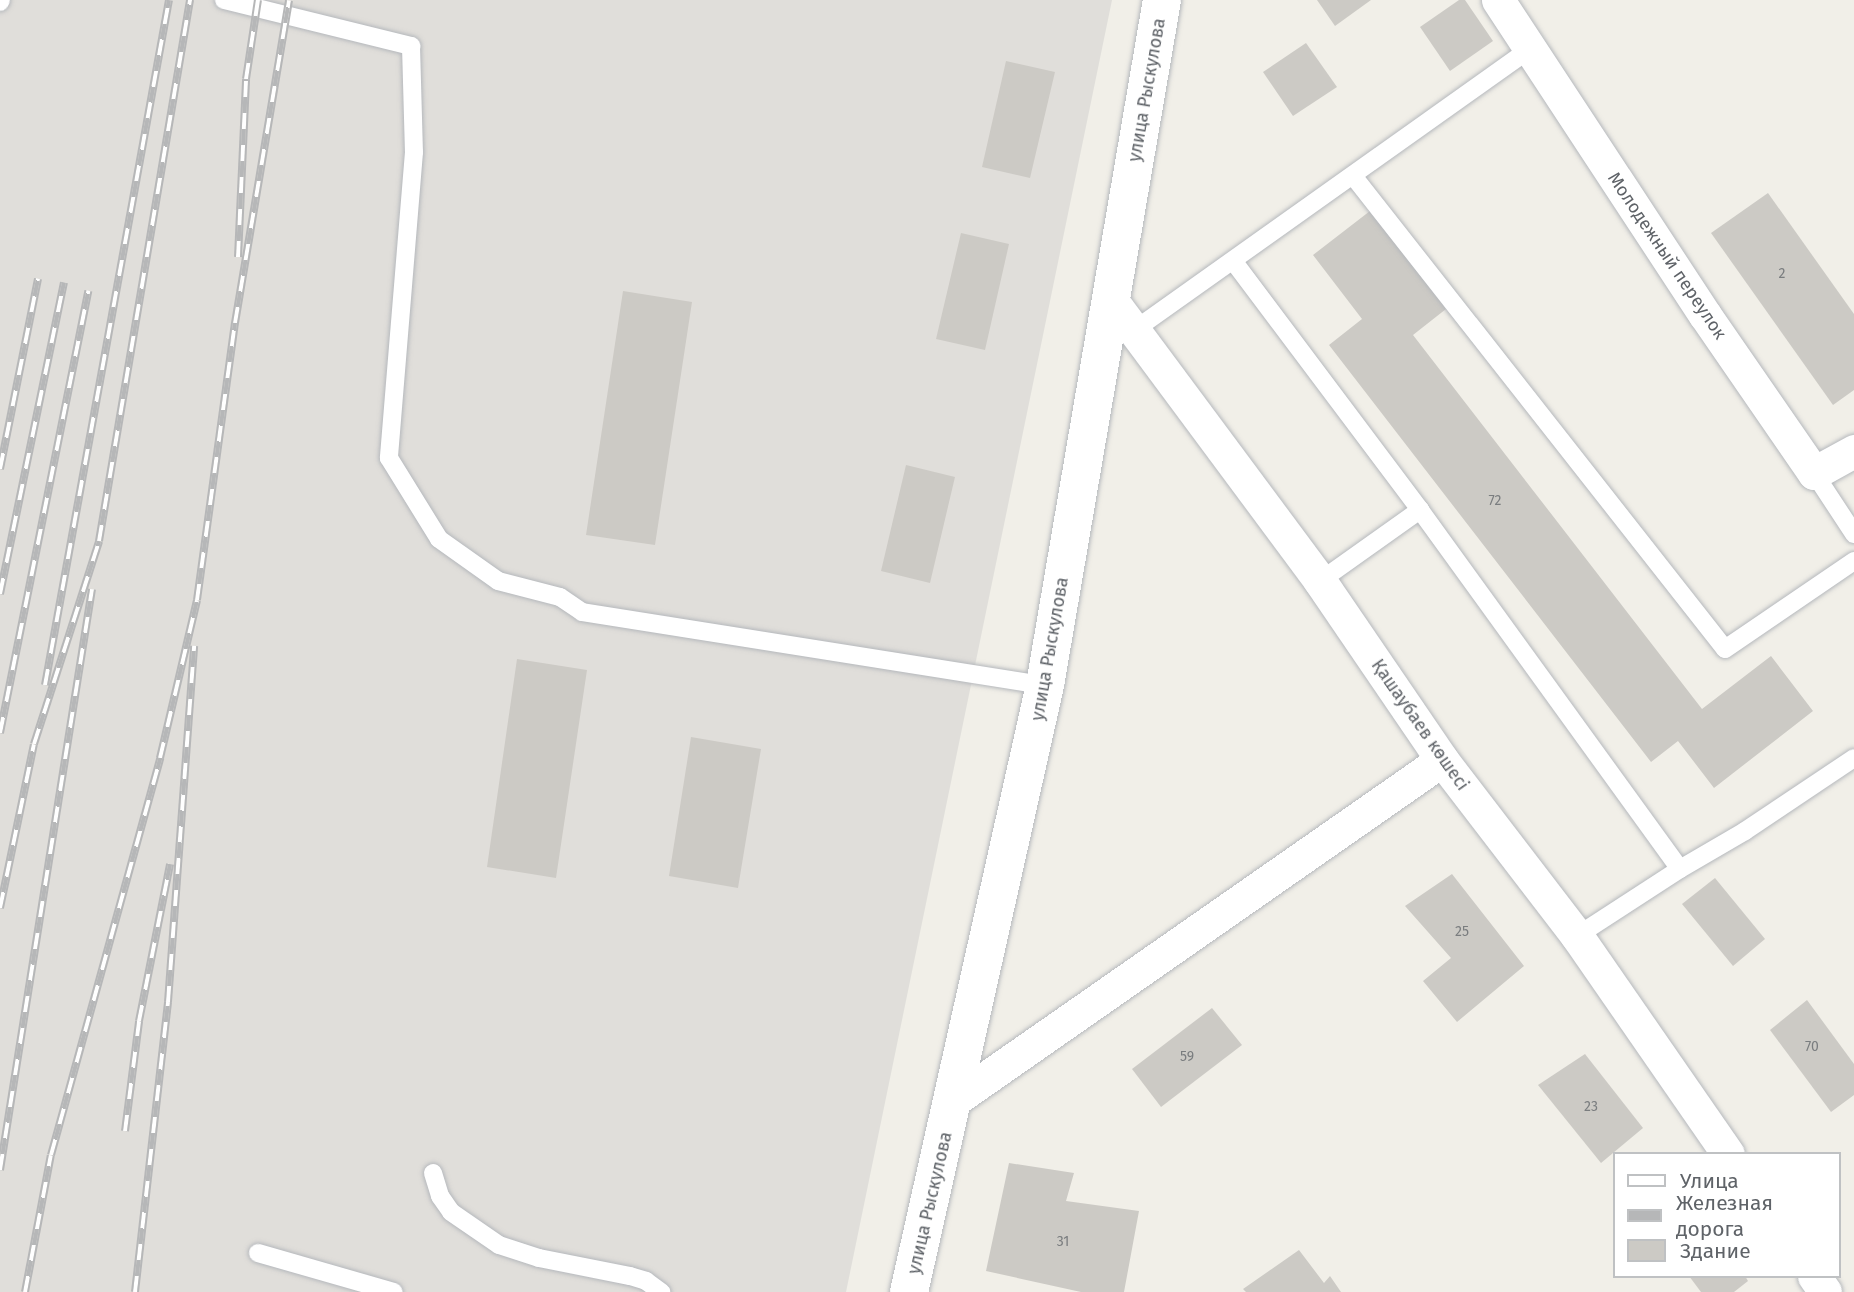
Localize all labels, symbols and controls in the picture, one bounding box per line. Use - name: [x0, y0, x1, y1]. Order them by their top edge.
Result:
- street label: улица Рыскулова: [1124, 16, 1170, 164]
- street label: Молодежный переулок: [1603, 168, 1731, 344]
- house number: 2: [1779, 266, 1785, 282]
- house number: 72: [1489, 493, 1501, 509]
- street label: улица Рыскулова: [1027, 575, 1073, 723]
- street label: Қашаубаев көшесі: [1367, 655, 1473, 795]
- house number: 25: [1455, 924, 1469, 940]
- house number: 70: [1805, 1039, 1819, 1055]
- house number: 59: [1180, 1049, 1194, 1065]
- house number: 23: [1584, 1099, 1598, 1115]
- street label: улица Рыскулова: [903, 1130, 957, 1276]
- legend: [1612, 1152, 1840, 1278]
- text: Улица: [1680, 1168, 1739, 1194]
- text: Железная дорога: [1676, 1190, 1773, 1242]
- house number: 31: [1057, 1234, 1069, 1250]
- text: Здание: [1680, 1238, 1751, 1264]

